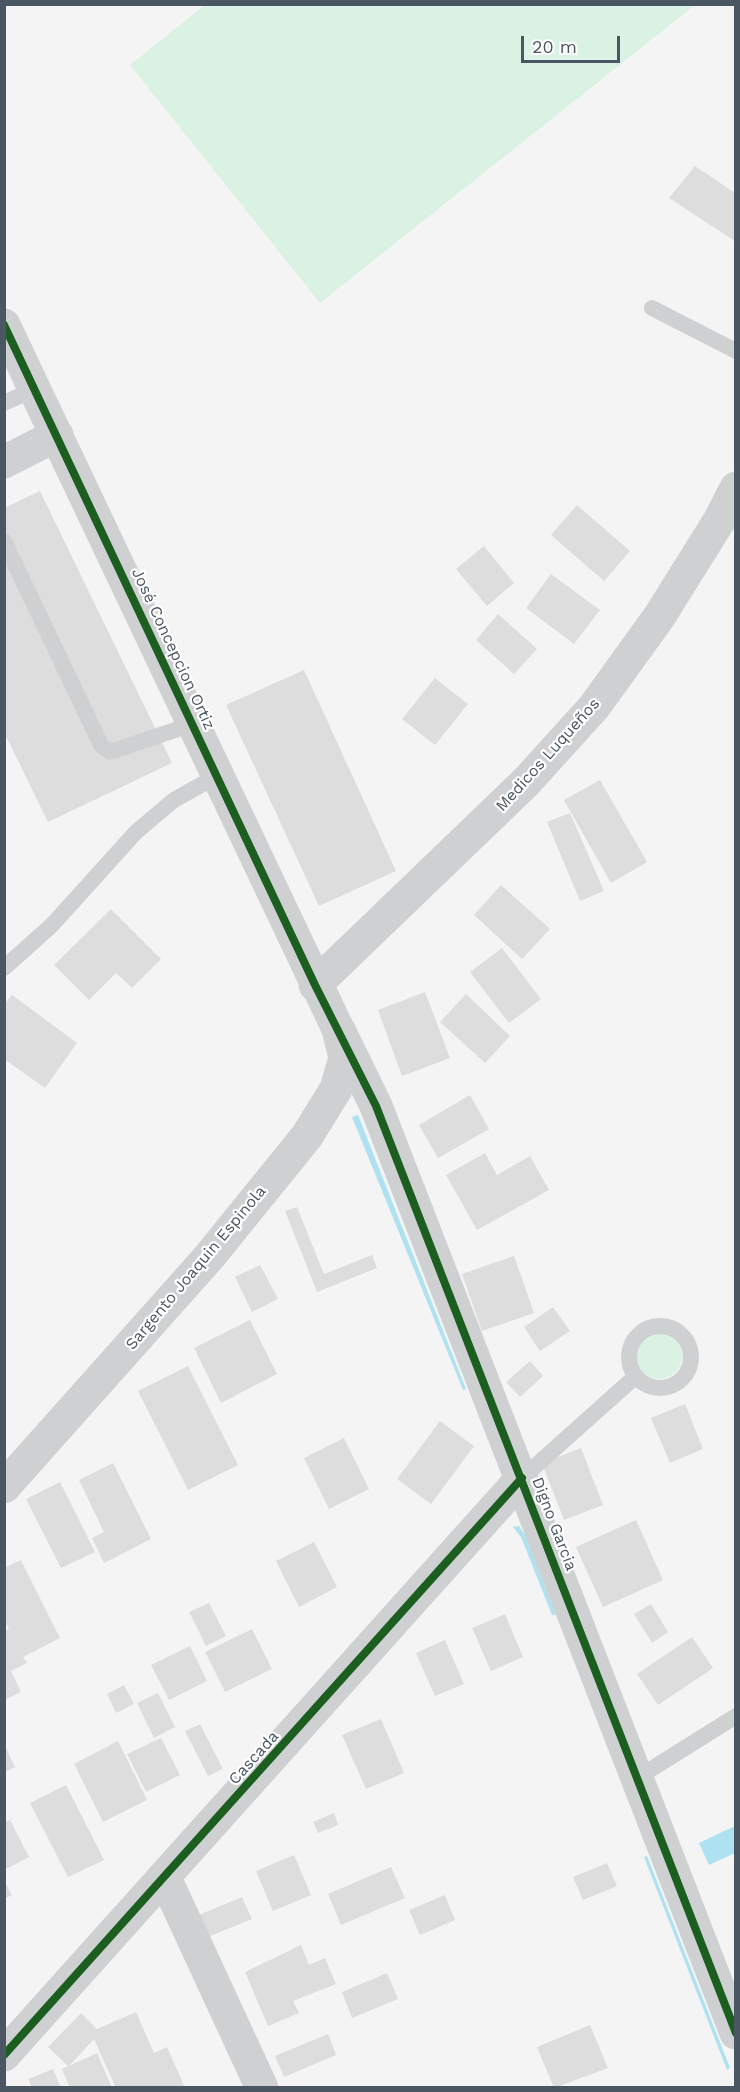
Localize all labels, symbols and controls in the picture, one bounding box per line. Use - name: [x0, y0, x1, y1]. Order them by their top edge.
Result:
- scale bar: [524, 24, 623, 62]
- text: 20 m: [532, 36, 577, 57]
- street label: José Concepcion Ortiz: [127, 565, 219, 733]
- street label: Medicos Luqueños: [492, 694, 604, 816]
- street label: Sargento Joaquin Espinola: [122, 1182, 270, 1354]
- street label: Digno Garcia: [527, 1475, 581, 1573]
- street label: Cascada: [225, 1727, 283, 1789]

